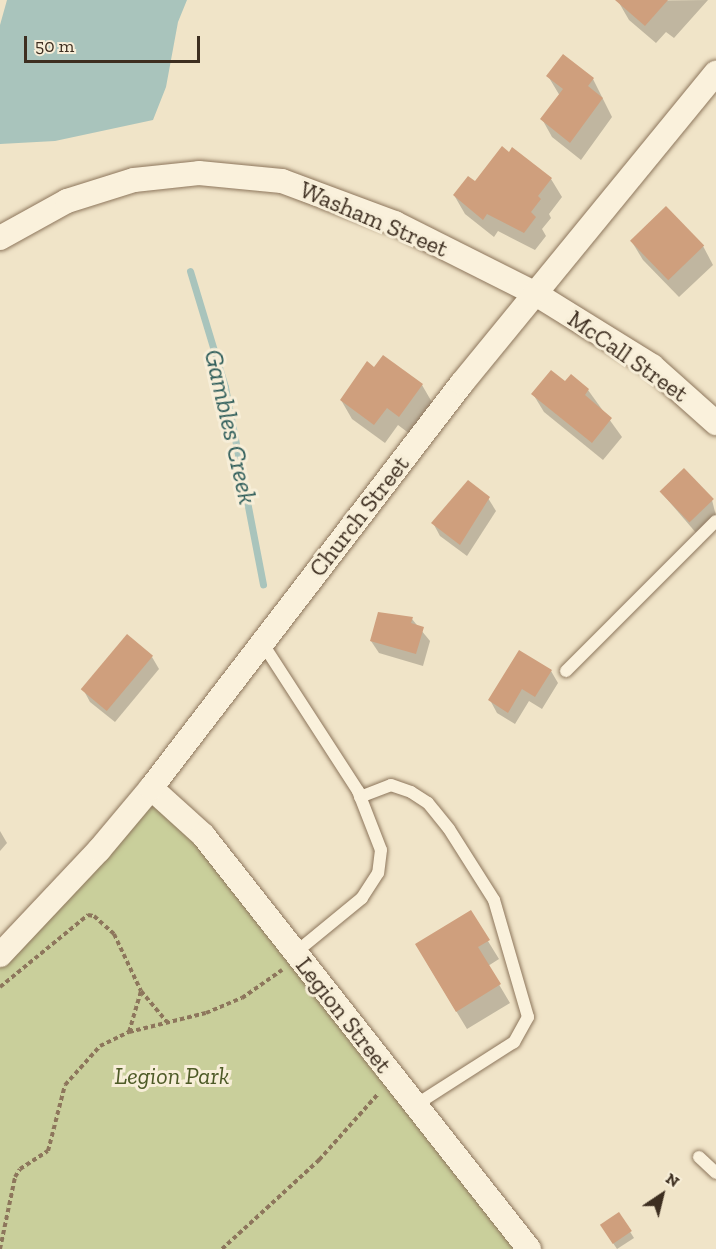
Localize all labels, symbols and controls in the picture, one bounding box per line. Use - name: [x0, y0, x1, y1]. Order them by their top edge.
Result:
- scale bar: [27, 24, 202, 62]
- text: 50 m: [35, 35, 74, 57]
- street label: Washam Street: [296, 175, 452, 263]
- street label: McCall Street: [562, 304, 694, 408]
- water label: Gambles Creek: [197, 347, 263, 507]
- street label: Church Street: [303, 450, 415, 582]
- street label: Legion Street: [290, 951, 398, 1079]
- park label: Legion Park: [114, 1062, 230, 1090]
- north arrow: [632, 1165, 692, 1225]
- text: N: [662, 1169, 683, 1191]

